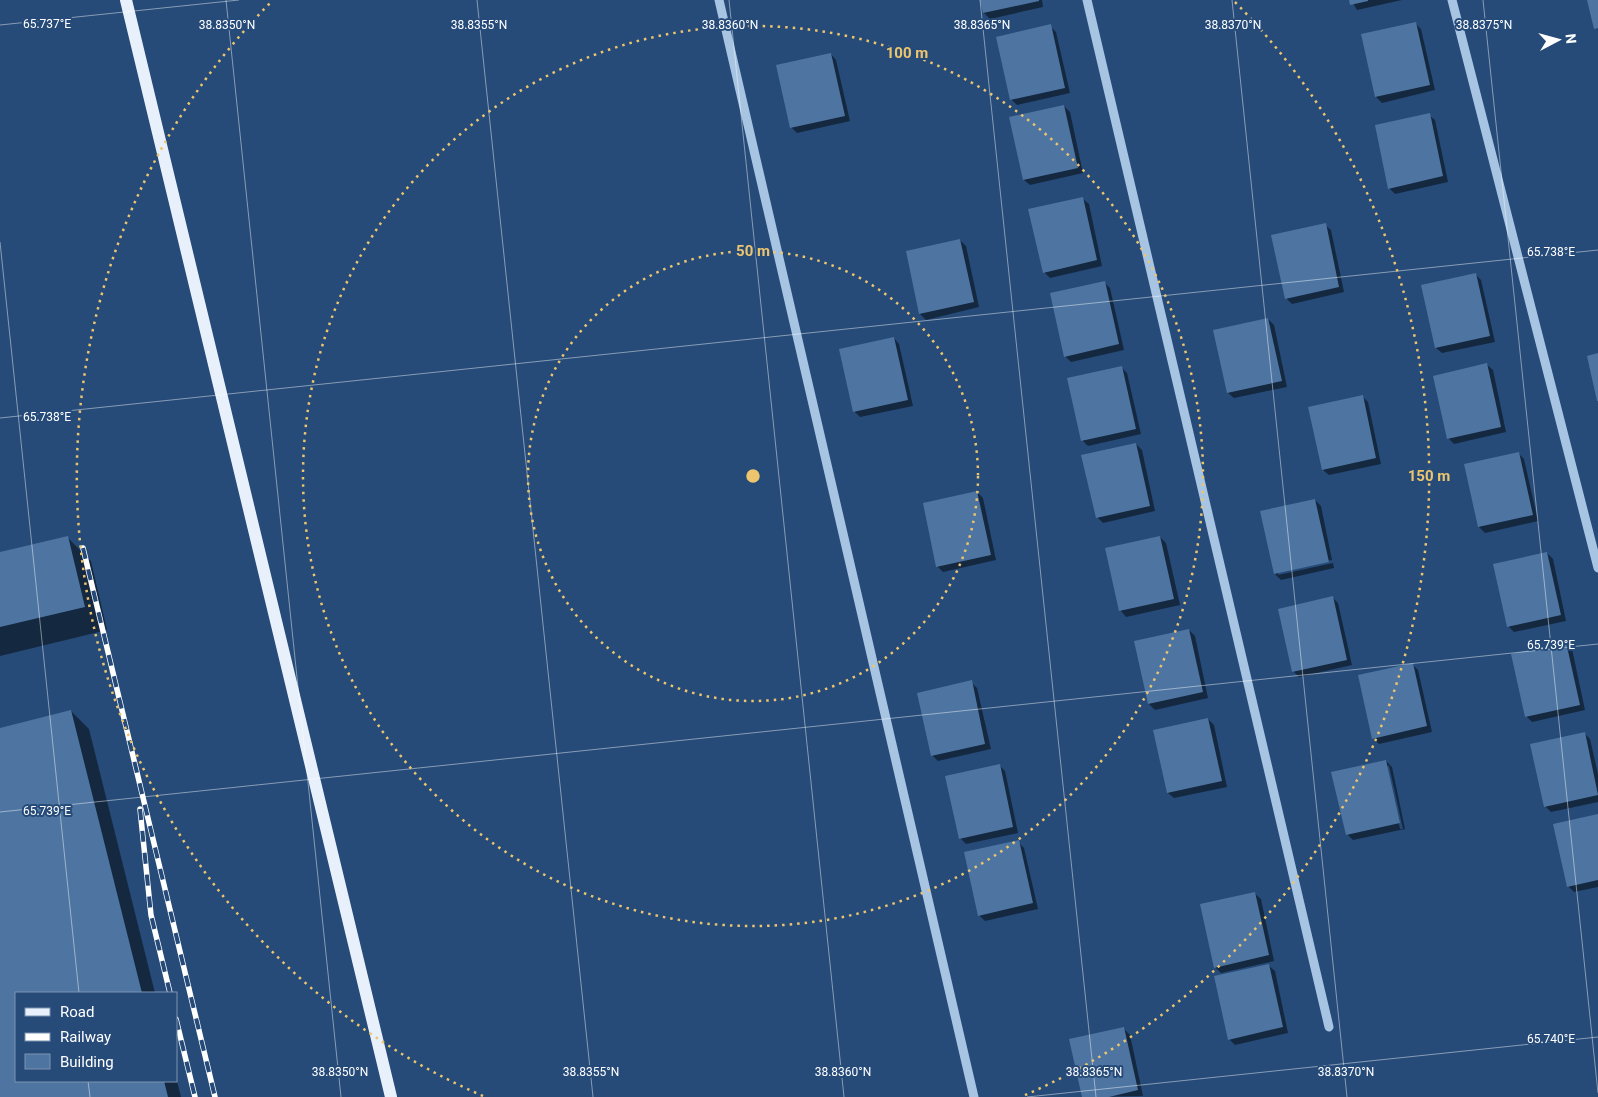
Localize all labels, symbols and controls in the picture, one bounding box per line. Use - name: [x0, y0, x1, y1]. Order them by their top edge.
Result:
- north arrow: [1533, 15, 1583, 65]
- text: 65.737°E: [23, 17, 71, 31]
- text: 38.8350°N: [199, 18, 255, 32]
- text: 38.8355°N: [451, 18, 507, 32]
- text: 38.8360°N: [702, 18, 758, 32]
- text: 38.8365°N: [954, 18, 1010, 32]
- text: 38.8370°N: [1205, 18, 1261, 32]
- text: 38.8375°N: [1456, 18, 1512, 32]
- text: N: [1562, 33, 1579, 44]
- text: 100 m: [886, 44, 928, 62]
- text: 50 m: [736, 242, 770, 260]
- text: 65.738°E: [1527, 245, 1575, 259]
- text: 65.738°E: [23, 410, 71, 424]
- centre of rings: [744, 467, 762, 485]
- text: 150 m: [1408, 467, 1450, 485]
- text: 65.739°E: [1527, 638, 1575, 652]
- text: 65.739°E: [23, 804, 71, 818]
- legend: [15, 992, 178, 1082]
- text: Road: [60, 1003, 94, 1021]
- text: Railway: [60, 1028, 111, 1046]
- text: 65.740°E: [1527, 1032, 1575, 1046]
- text: Building: [60, 1053, 114, 1071]
- text: 38.8350°N: [312, 1065, 368, 1079]
- text: 38.8355°N: [563, 1065, 619, 1079]
- text: 38.8360°N: [815, 1065, 871, 1079]
- text: 38.8365°N: [1066, 1065, 1122, 1079]
- text: 38.8370°N: [1318, 1065, 1374, 1079]

